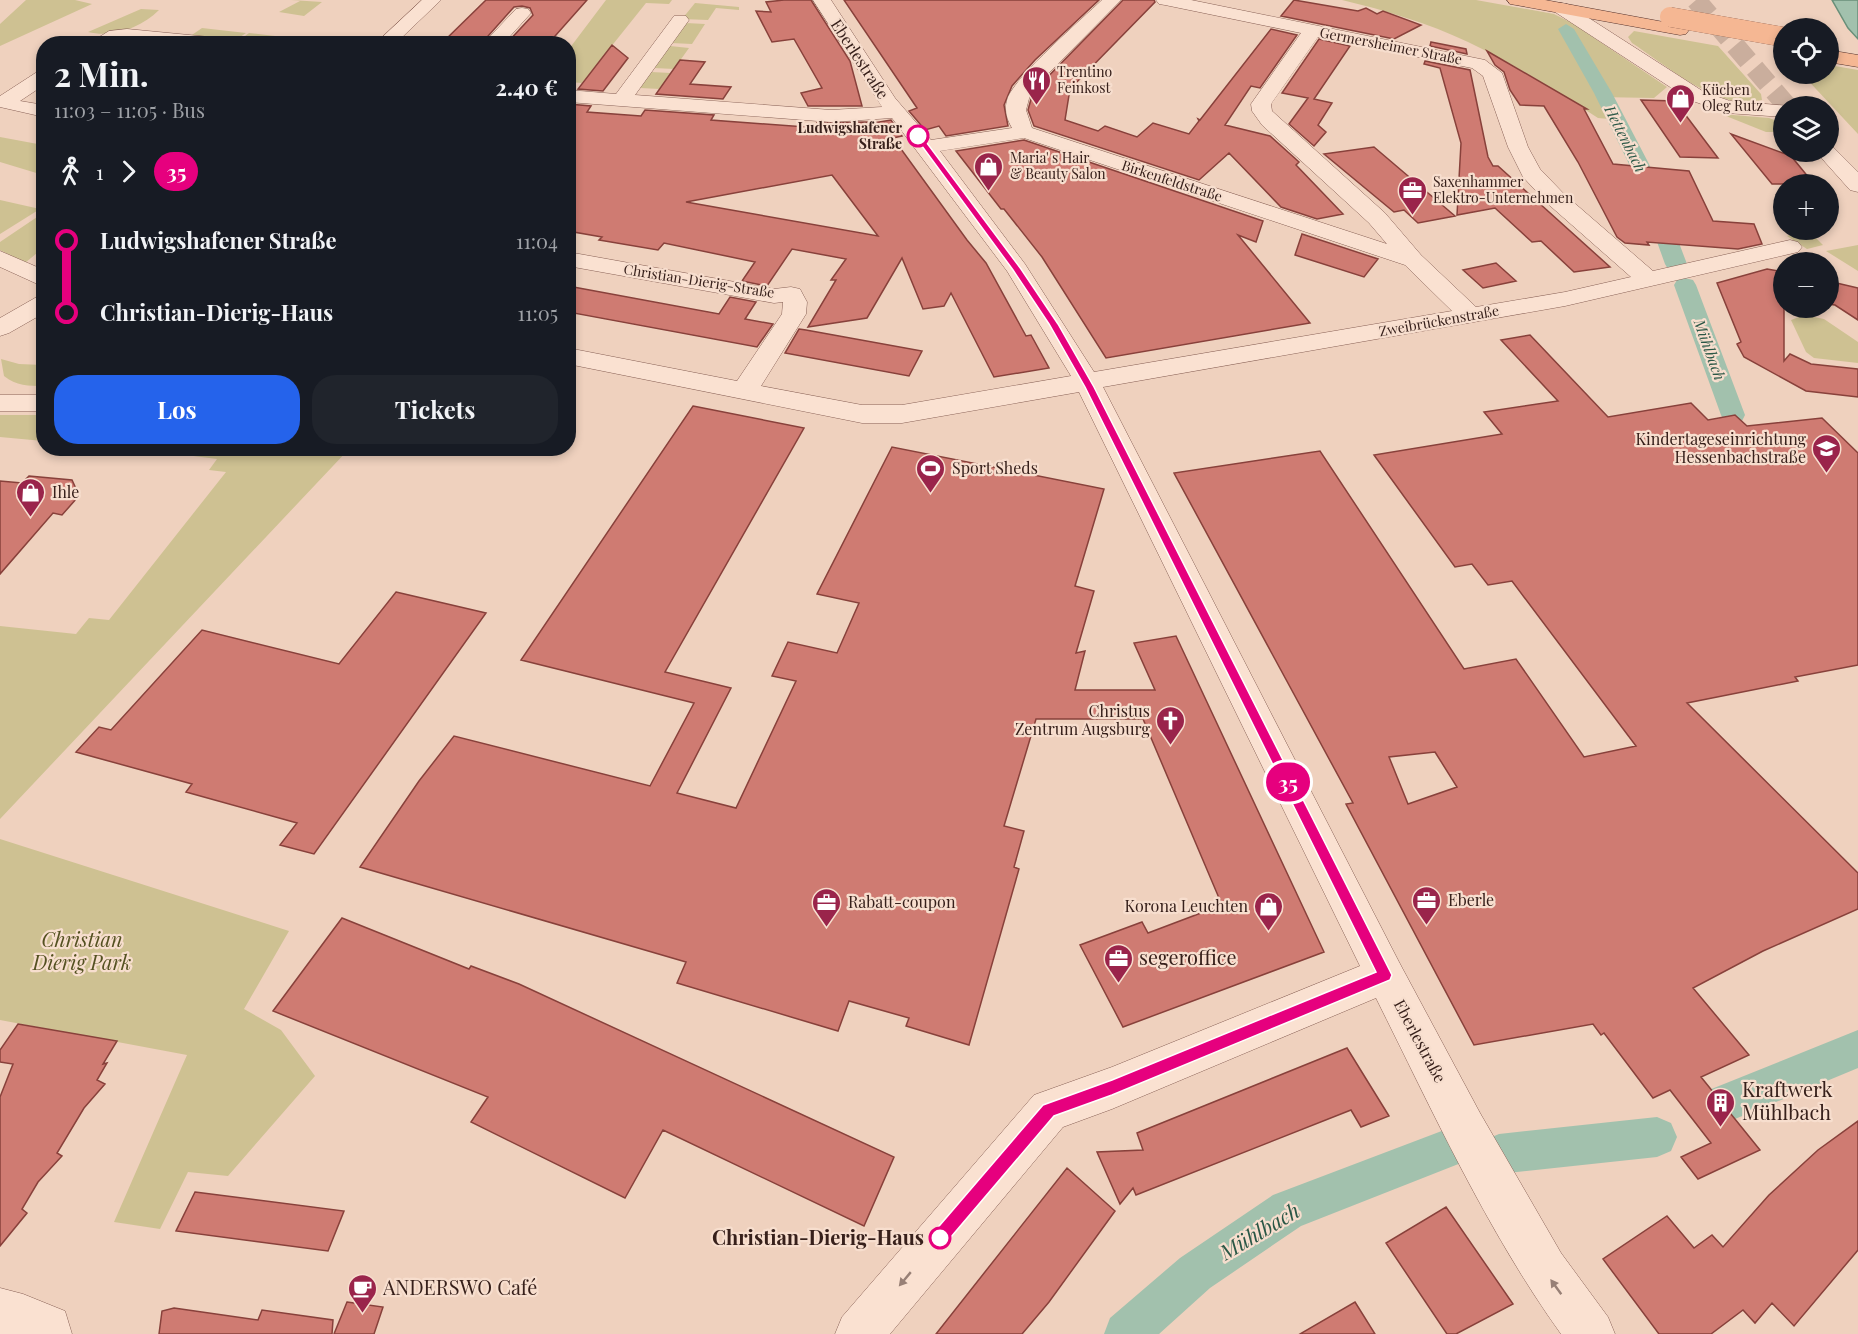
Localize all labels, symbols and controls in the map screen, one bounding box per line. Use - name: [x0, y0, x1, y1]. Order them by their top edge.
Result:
- street label: Eberlestraße: [827, 15, 894, 103]
- map controls: [1773, 18, 1839, 318]
- button: locate: [1773, 18, 1839, 84]
- street label: Germersheimer Straße: [1318, 22, 1464, 69]
- text: 2 Min.: [54, 51, 149, 95]
- place label: Trentino Feinkost: [1057, 62, 1113, 97]
- restaurant icon: Trentino Feinkost: [1020, 64, 1052, 106]
- text: 2.40 €: [496, 72, 558, 102]
- place label: Küchen Oleg Rutz: [1702, 80, 1763, 115]
- shop icon: Küchen Oleg Rutz: [1665, 82, 1697, 124]
- text: 11:03 – 11:05 · Bus: [54, 96, 205, 123]
- button: layers: [1773, 96, 1839, 162]
- water label: Hettenbach: [1600, 101, 1651, 175]
- place label: Ludwigshafener Straße: [798, 118, 902, 153]
- marker: Ludwigshafener Straße: [907, 125, 929, 147]
- place label: Maria' s Hair & Beauty Salon: [1010, 148, 1106, 183]
- shop icon: Maria' s Hair & Beauty Salon: [973, 150, 1005, 192]
- icon: walk: [54, 155, 87, 188]
- icon: forward: [112, 155, 145, 188]
- street label: Birkenfeldstraße: [1119, 155, 1225, 206]
- text: 35: [166, 157, 186, 185]
- text: 1: [96, 158, 103, 185]
- place label: Saxenhammer Elektro-Unternehmen: [1433, 172, 1574, 207]
- office icon: Saxenhammer Elektro-Unternehmen: [1396, 174, 1428, 216]
- button: +: [1773, 174, 1839, 240]
- text: Ludwigshafener Straße: [100, 225, 337, 255]
- text: 11:04: [516, 227, 558, 254]
- button: −: [1773, 252, 1839, 318]
- street label: Christian-Dierig-Straße: [622, 259, 776, 302]
- text: Christian-Dierig-Haus: [100, 297, 333, 327]
- text: 11:05: [518, 299, 558, 326]
- street label: Zweibrückenstraße: [1377, 301, 1500, 340]
- water label: Mühlbach: [1689, 315, 1730, 383]
- button: Los: [54, 375, 300, 444]
- button: Tickets: [312, 375, 558, 444]
- place label: Kindertageseinrichtung Hessenbachstraße: [1635, 428, 1807, 467]
- school or university icon: Kindertageseinrichtung Hessenbachstraße: [1811, 432, 1843, 474]
- sports icon: Sport Sheds: [915, 452, 947, 494]
- place label: Sport Sheds: [952, 457, 1038, 478]
- shop icon: Ihle: [15, 476, 47, 518]
- place label: Ihle: [52, 481, 79, 502]
- place label: Christus Zentrum Augsburg: [1015, 700, 1151, 739]
- church icon: Christus Zentrum Augsburg: [1155, 704, 1187, 746]
- line badge: 35: [1261, 762, 1315, 802]
- text: 35: [1278, 768, 1298, 796]
- office icon: Eberle: [1411, 884, 1443, 926]
- office icon: Rabatt-coupon: [811, 886, 843, 928]
- place label: Eberle: [1448, 889, 1494, 910]
- shop icon: Korona Leuchten: [1253, 890, 1285, 932]
- place label: Rabatt-coupon: [848, 891, 956, 912]
- place label: Korona Leuchten: [1125, 895, 1248, 916]
- park label: Christian Dierig Park: [32, 925, 131, 975]
- office icon: segeroffice: [1102, 942, 1134, 984]
- place label: segeroffice: [1139, 943, 1237, 970]
- street label: Eberlestraße: [1390, 995, 1451, 1086]
- place label: Kraftwerk Mühlbach: [1742, 1075, 1833, 1125]
- building icon: Kraftwerk Mühlbach: [1705, 1086, 1737, 1128]
- water label: Mühlbach: [1213, 1195, 1304, 1266]
- place label: Christian-Dierig-Haus: [712, 1223, 924, 1250]
- marker: Christian-Dierig-Haus: [929, 1227, 951, 1249]
- one-way arrow: [900, 1271, 912, 1286]
- cafe icon: ANDERSWO Café: [346, 1272, 378, 1314]
- place label: ANDERSWO Café: [382, 1273, 537, 1300]
- one-way arrow: [1550, 1279, 1562, 1295]

